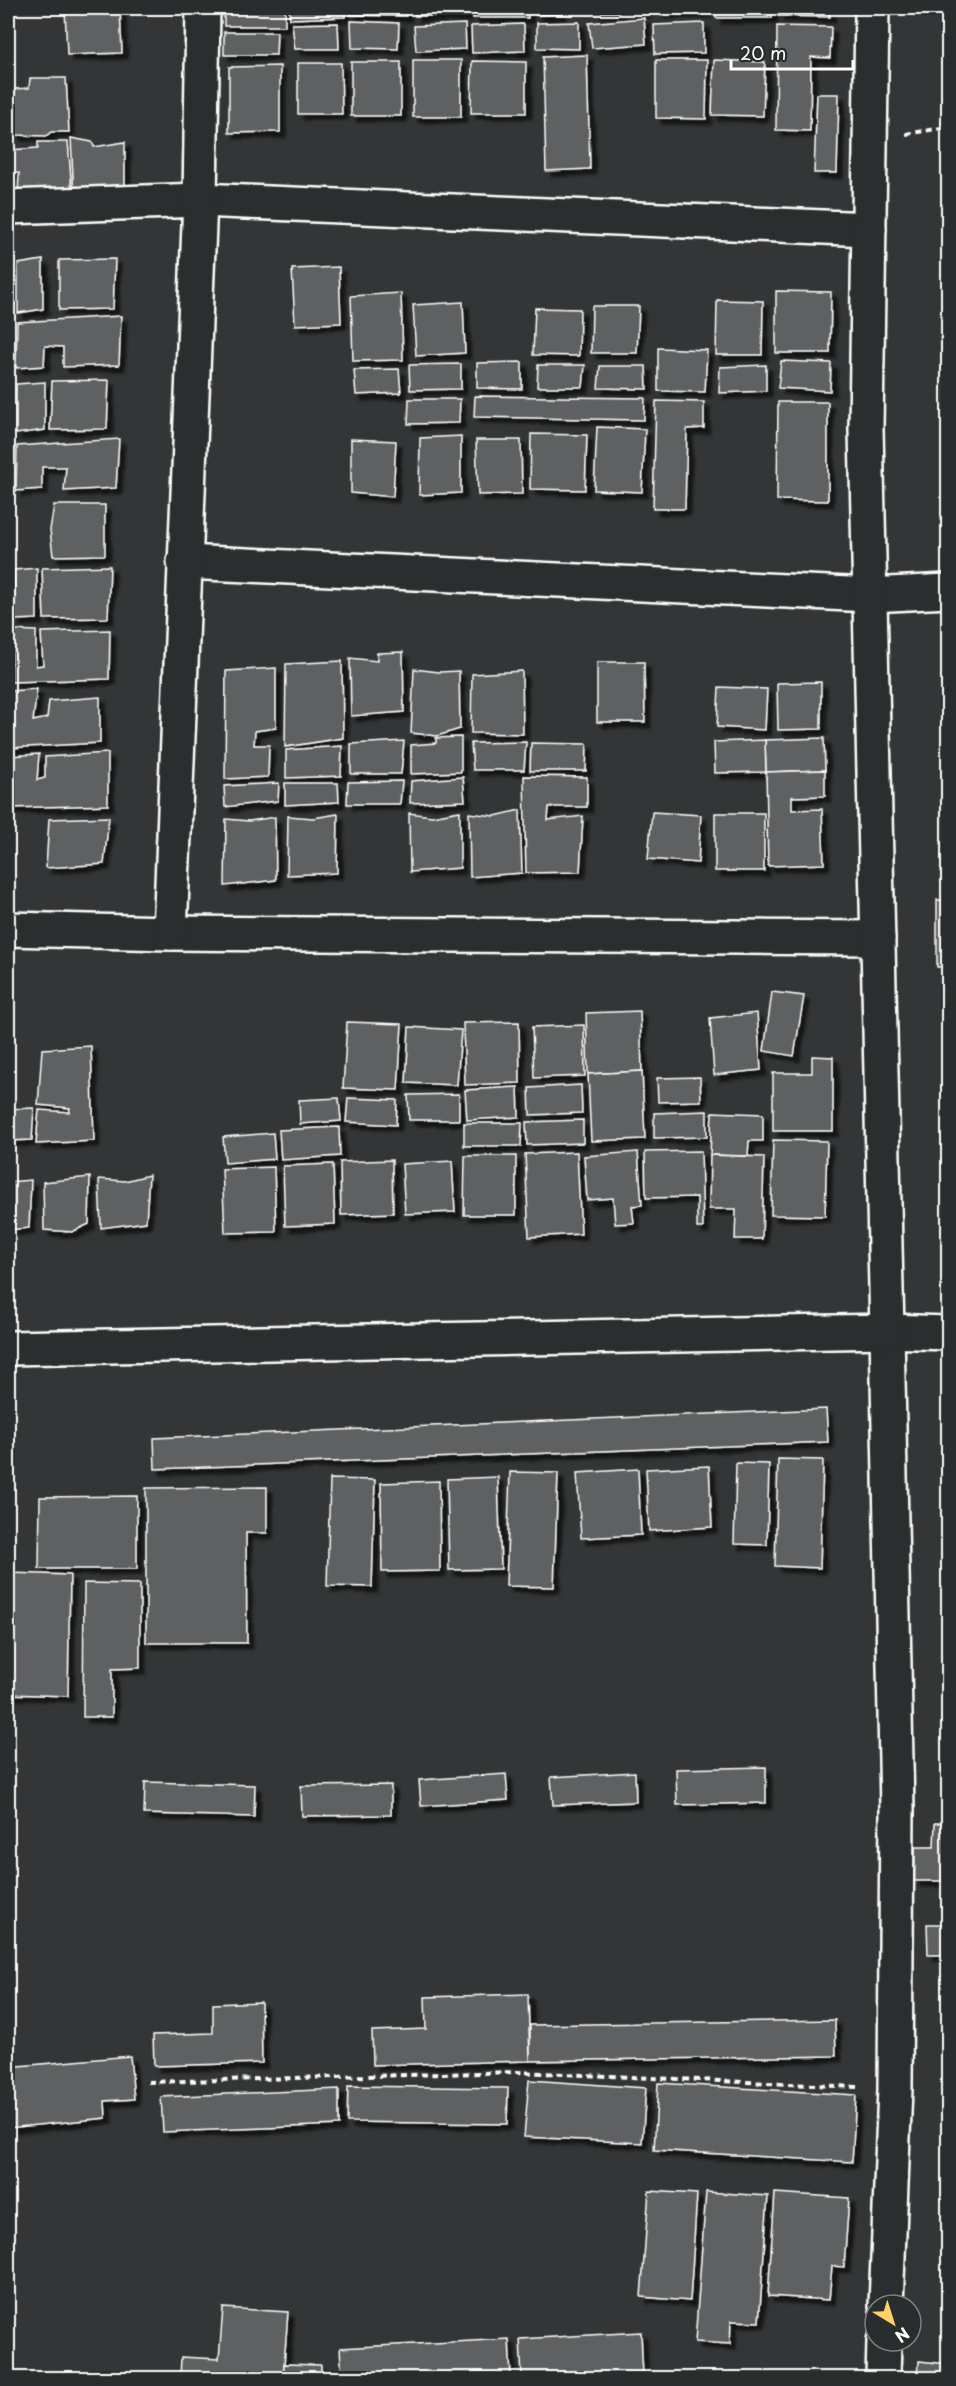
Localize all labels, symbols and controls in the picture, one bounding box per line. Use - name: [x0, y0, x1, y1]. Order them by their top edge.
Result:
- scale bar: [731, 33, 852, 71]
- text: 20 m: [740, 39, 786, 66]
- north arrow: [863, 2293, 923, 2353]
- text: N: [890, 2322, 915, 2349]

